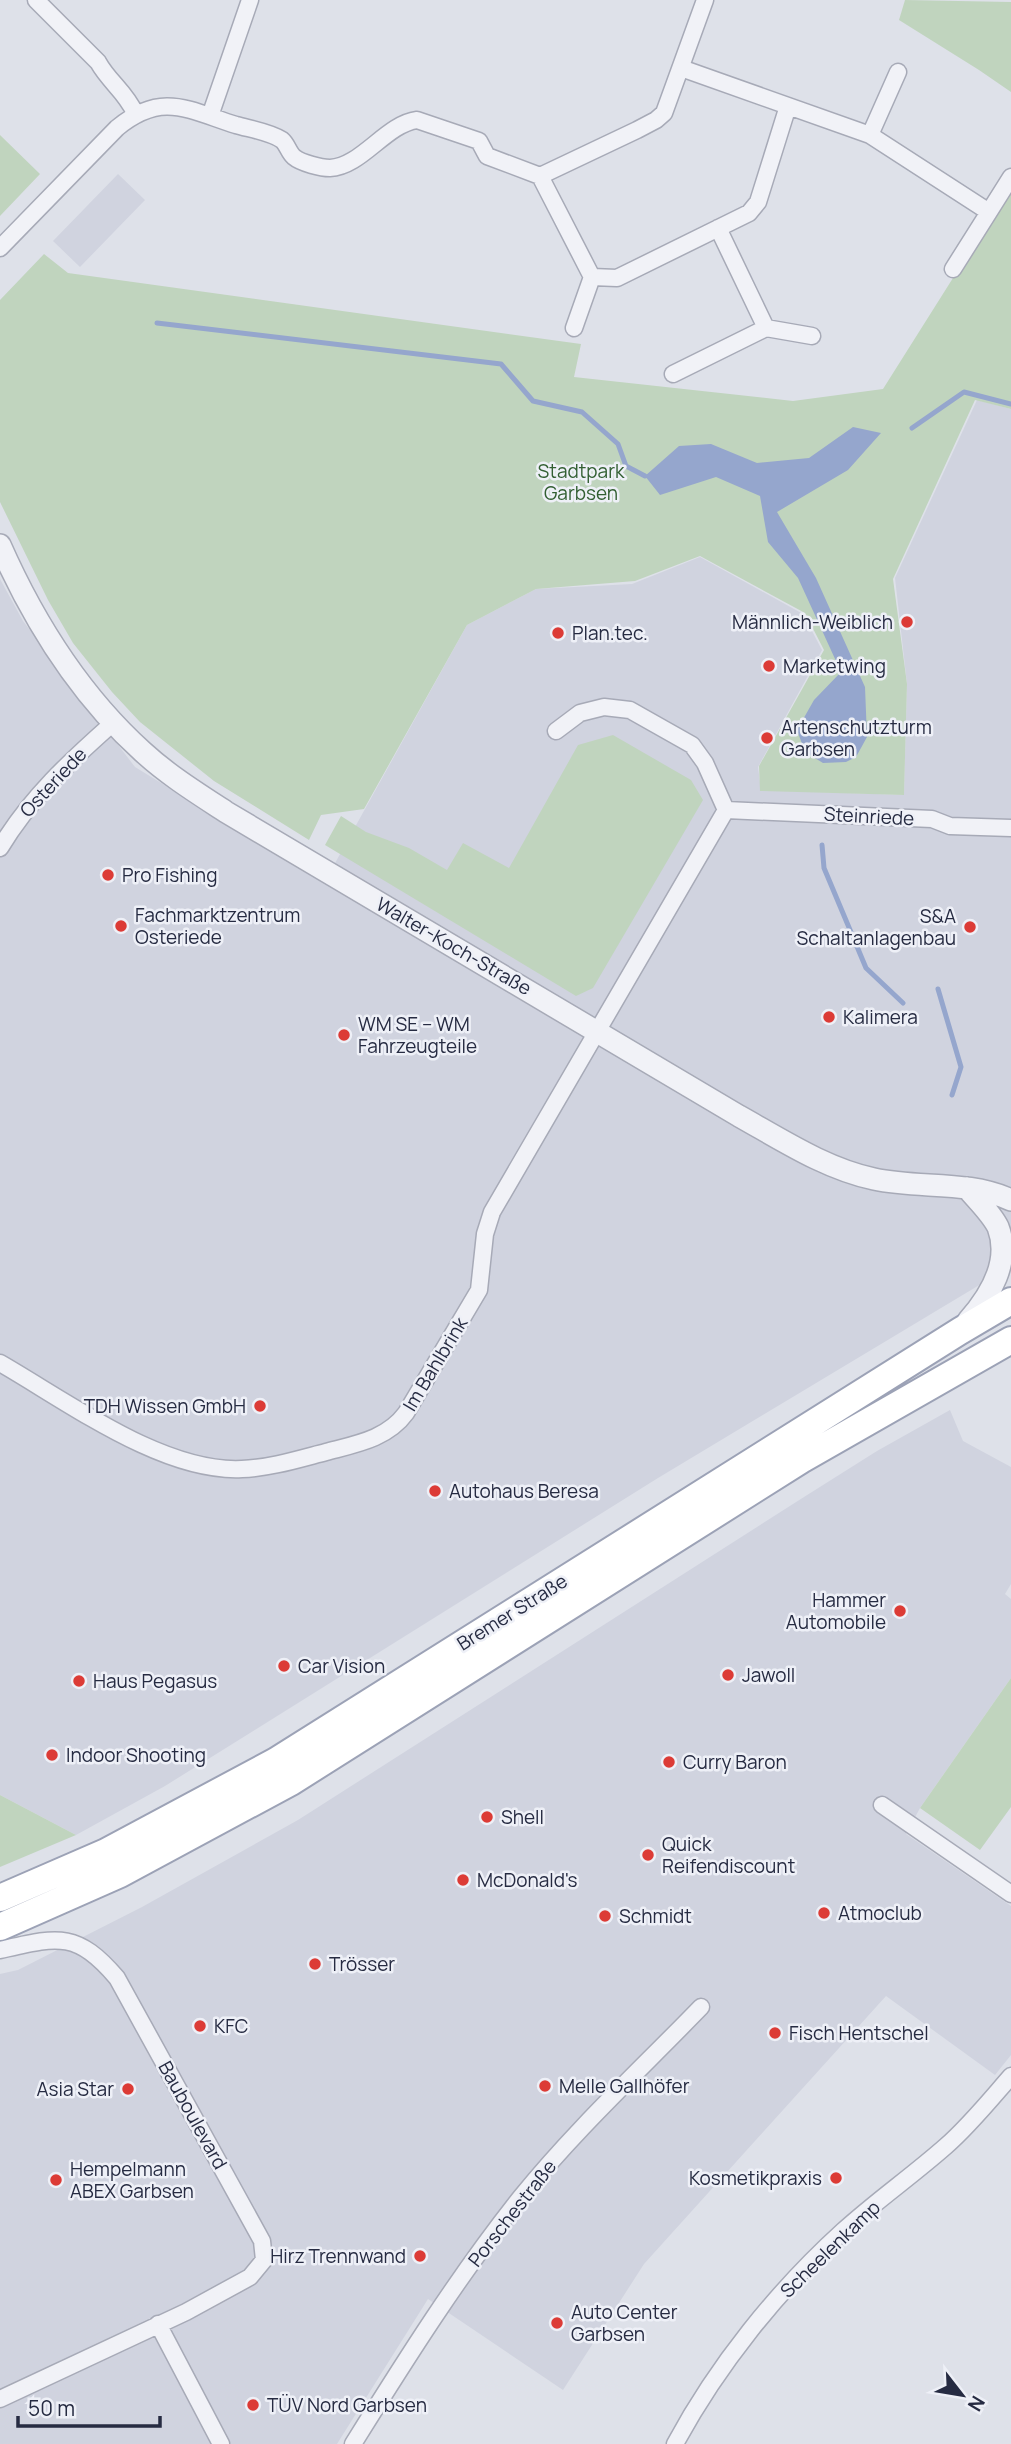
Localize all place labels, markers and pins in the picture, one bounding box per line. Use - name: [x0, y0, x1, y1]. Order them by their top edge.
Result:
- place label: Männlich-Weiblich: [732, 609, 893, 635]
- marker: Männlich-Weiblich: [899, 614, 915, 630]
- place label: Plan.tec.: [572, 620, 648, 646]
- marker: Plan.tec.: [550, 625, 566, 641]
- place label: Marketwing: [783, 653, 886, 679]
- marker: Marketwing: [761, 658, 777, 674]
- place label: Artenschutzturm Garbsen: [781, 714, 932, 762]
- marker: Artenschutzturm Garbsen: [759, 730, 775, 746]
- place label: Pro Fishing: [122, 862, 217, 888]
- marker: Pro Fishing: [100, 867, 116, 883]
- place label: Fachmarktzentrum Osteriede: [135, 902, 300, 950]
- place label: S&A Schaltanlagenbau: [797, 903, 956, 951]
- marker: Fachmarktzentrum Osteriede: [113, 918, 129, 934]
- marker: S&A Schaltanlagenbau: [962, 919, 978, 935]
- place label: Kalimera: [843, 1004, 918, 1030]
- marker: Kalimera: [821, 1009, 837, 1025]
- place label: WM SE – WM Fahrzeugteile: [358, 1011, 477, 1059]
- marker: WM SE – WM Fahrzeugteile: [336, 1027, 352, 1043]
- place label: TDH Wissen GmbH: [84, 1393, 246, 1419]
- marker: TDH Wissen GmbH: [252, 1398, 268, 1414]
- place label: Autohaus Beresa: [449, 1478, 599, 1504]
- marker: Autohaus Beresa: [427, 1483, 443, 1499]
- place label: Hammer Automobile: [786, 1587, 886, 1635]
- marker: Hammer Automobile: [892, 1603, 908, 1619]
- place label: Car Vision: [298, 1653, 385, 1679]
- marker: Car Vision: [276, 1658, 292, 1674]
- place label: Jawoll: [742, 1662, 795, 1688]
- marker: Jawoll: [720, 1667, 736, 1683]
- place label: Haus Pegasus: [93, 1668, 217, 1694]
- marker: Haus Pegasus: [71, 1673, 87, 1689]
- place label: Indoor Shooting: [66, 1742, 206, 1768]
- marker: Indoor Shooting: [44, 1747, 60, 1763]
- place label: Curry Baron: [683, 1749, 787, 1775]
- marker: Curry Baron: [661, 1754, 677, 1770]
- place label: Shell: [501, 1804, 544, 1830]
- marker: Shell: [479, 1809, 495, 1825]
- place label: Quick Reifendiscount: [662, 1831, 795, 1879]
- marker: Quick Reifendiscount: [640, 1847, 656, 1863]
- place label: McDonald's: [477, 1867, 578, 1893]
- marker: McDonald's: [455, 1872, 471, 1888]
- place label: Atmoclub: [838, 1900, 922, 1926]
- place label: Schmidt: [619, 1903, 692, 1929]
- marker: Atmoclub: [816, 1905, 832, 1921]
- marker: Schmidt: [597, 1908, 613, 1924]
- place label: Trösser: [329, 1951, 395, 1977]
- marker: Trösser: [307, 1956, 323, 1972]
- place label: KFC: [214, 2013, 248, 2039]
- marker: KFC: [192, 2018, 208, 2034]
- place label: Fisch Hentschel: [789, 2020, 929, 2046]
- marker: Fisch Hentschel: [767, 2025, 783, 2041]
- place label: Melle Gallhöfer: [559, 2073, 690, 2099]
- place label: Asia Star: [36, 2076, 114, 2102]
- marker: Melle Gallhöfer: [537, 2078, 553, 2094]
- marker: Asia Star: [120, 2081, 136, 2097]
- place label: Hempelmann ABEX Garbsen: [70, 2156, 194, 2204]
- place label: Kosmetikpraxis: [689, 2165, 822, 2191]
- marker: Kosmetikpraxis: [828, 2170, 844, 2186]
- marker: Hempelmann ABEX Garbsen: [48, 2172, 64, 2188]
- place label: Hirz Trennwand: [270, 2243, 406, 2269]
- marker: Hirz Trennwand: [412, 2248, 428, 2264]
- place label: Auto Center Garbsen: [571, 2299, 678, 2347]
- marker: Auto Center Garbsen: [549, 2315, 565, 2331]
- place label: TÜV Nord Garbsen: [267, 2392, 427, 2418]
- marker: TÜV Nord Garbsen: [245, 2397, 261, 2413]

